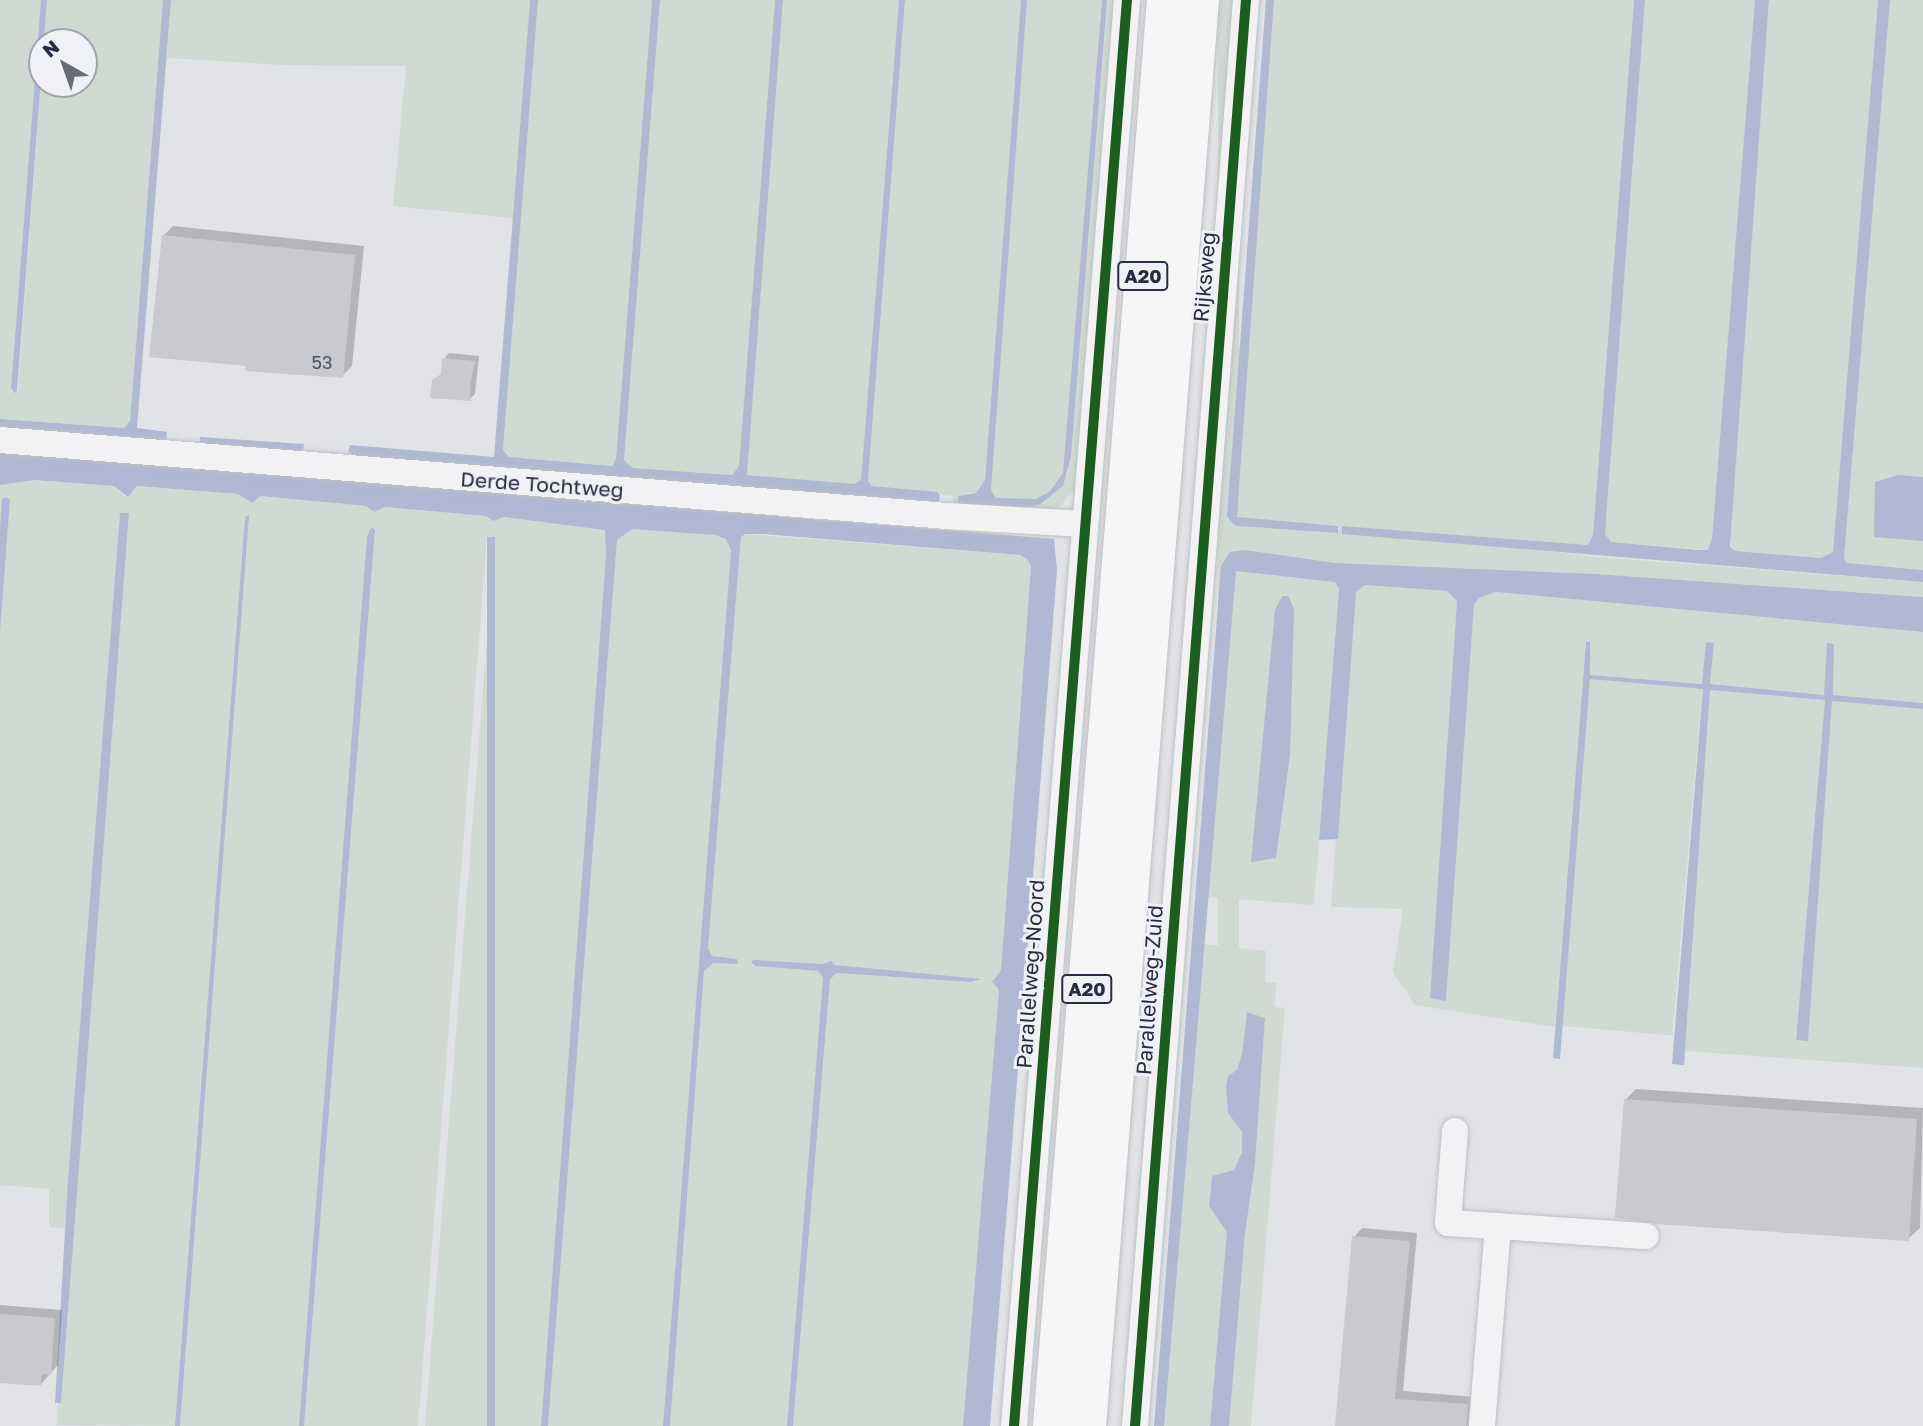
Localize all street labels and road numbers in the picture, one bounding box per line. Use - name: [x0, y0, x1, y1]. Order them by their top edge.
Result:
- street label: Rijksweg: [1188, 231, 1220, 323]
- road number: A20: [1117, 260, 1169, 292]
- street label: Derde Tochtweg: [460, 466, 624, 502]
- street label: Parallelweg-Noord: [1011, 879, 1049, 1069]
- street label: Parallelweg-Zuid: [1130, 904, 1168, 1076]
- road number: A20: [1061, 973, 1113, 1004]

